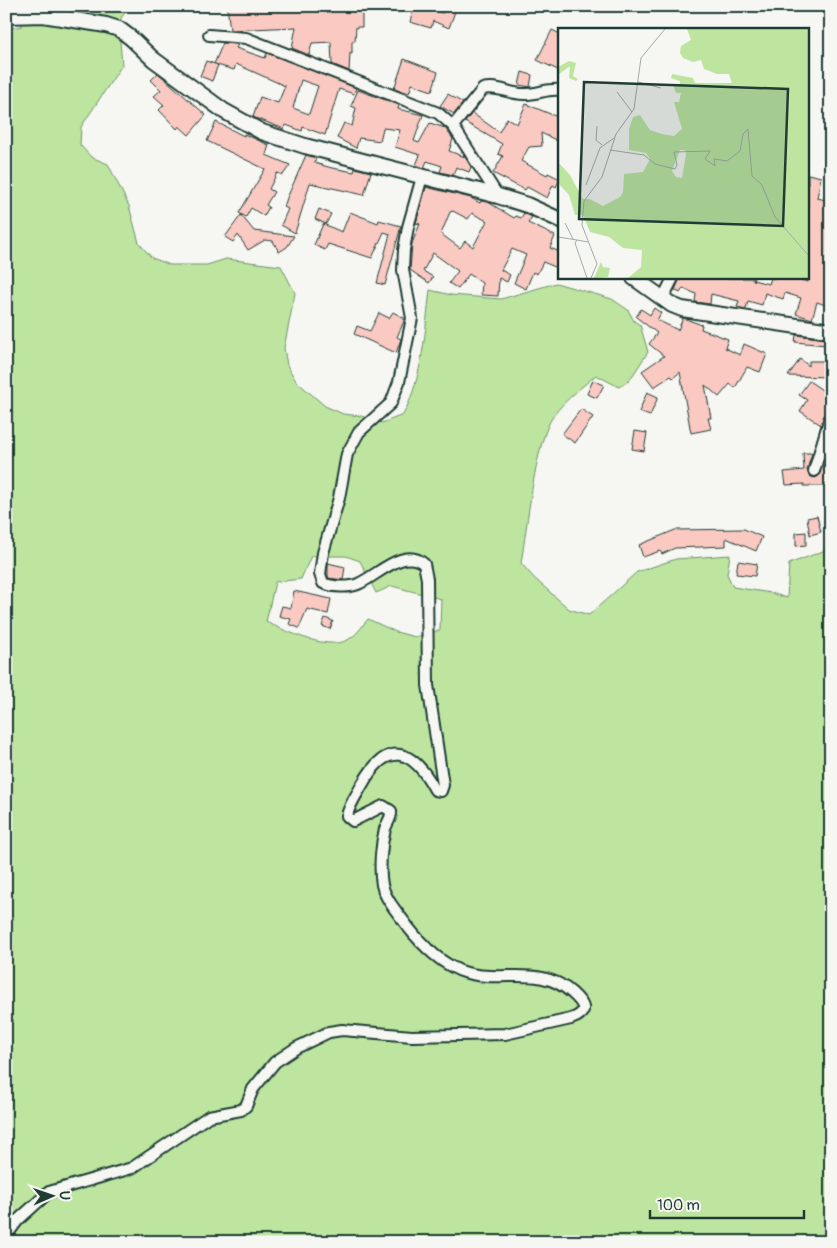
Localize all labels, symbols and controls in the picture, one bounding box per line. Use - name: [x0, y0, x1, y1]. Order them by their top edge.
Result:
- inset map: [558, 28, 810, 279]
- north arrow: [28, 1170, 78, 1220]
- scale bar: [650, 1188, 803, 1220]
- text: U: [56, 1191, 73, 1200]
- text: 100 m: [657, 1196, 700, 1215]

